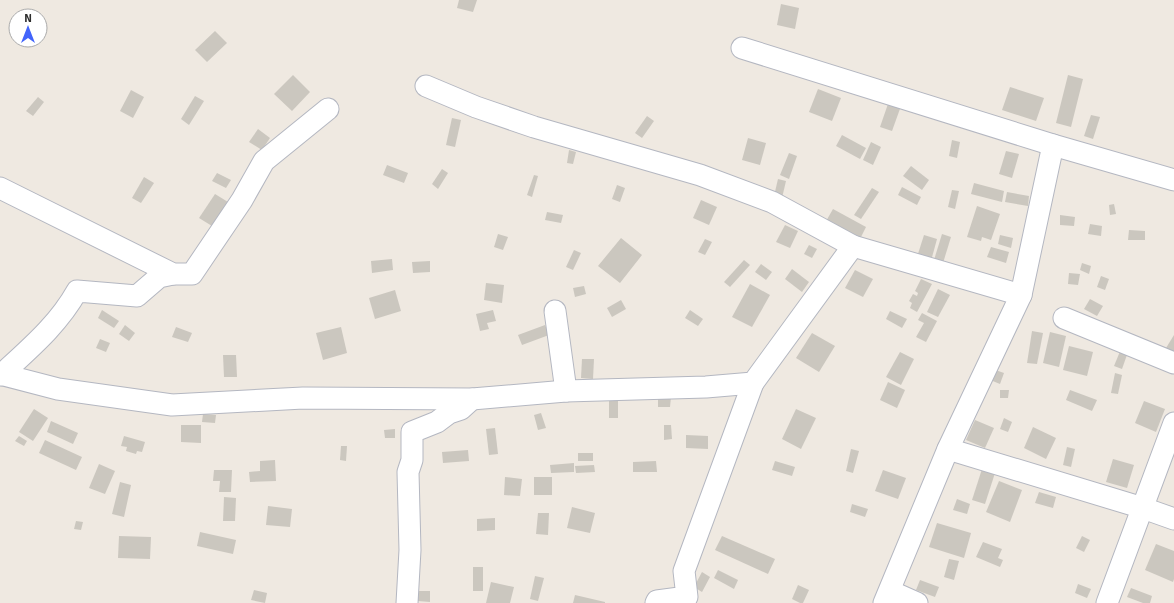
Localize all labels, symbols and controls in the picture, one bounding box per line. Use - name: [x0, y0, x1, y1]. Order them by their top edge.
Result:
- north arrow: [8, 8, 48, 48]
- text: N: [24, 12, 32, 25]

